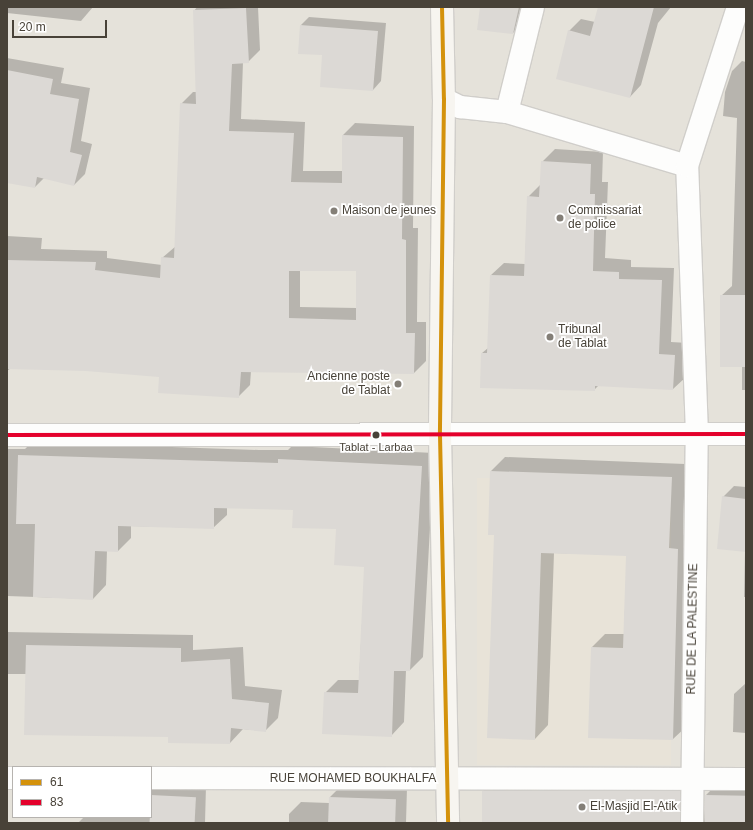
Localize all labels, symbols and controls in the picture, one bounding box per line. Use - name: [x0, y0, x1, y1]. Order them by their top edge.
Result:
- scale bar: [14, 12, 109, 38]
- text: 20 m: [19, 20, 46, 34]
- place label: Maison de jeunes: [342, 204, 436, 218]
- place label: Commissariat de police: [568, 204, 641, 232]
- marker: Maison de jeunes: [329, 206, 339, 216]
- marker: Commissariat de police: [555, 213, 565, 223]
- place label: Tribunal de Tablat: [558, 323, 607, 351]
- marker: Tribunal de Tablat: [545, 332, 555, 342]
- place label: Ancienne poste de Tablat: [307, 370, 390, 398]
- marker: Ancienne poste de Tablat: [393, 379, 403, 389]
- marker: Tablat - Larbaa: [371, 430, 381, 440]
- place label: Tablat - Larbaa: [339, 440, 413, 454]
- street label: RUE DE LA PALESTINE: [685, 563, 701, 695]
- legend: [12, 766, 152, 818]
- street label: RUE MOHAMED BOUKHALFA: [270, 772, 436, 786]
- text: 61: [50, 775, 63, 789]
- text: 83: [50, 795, 63, 809]
- place label: El-Masjid El-Atik: [590, 800, 677, 814]
- marker: El-Masjid El-Atik: [577, 802, 587, 812]

